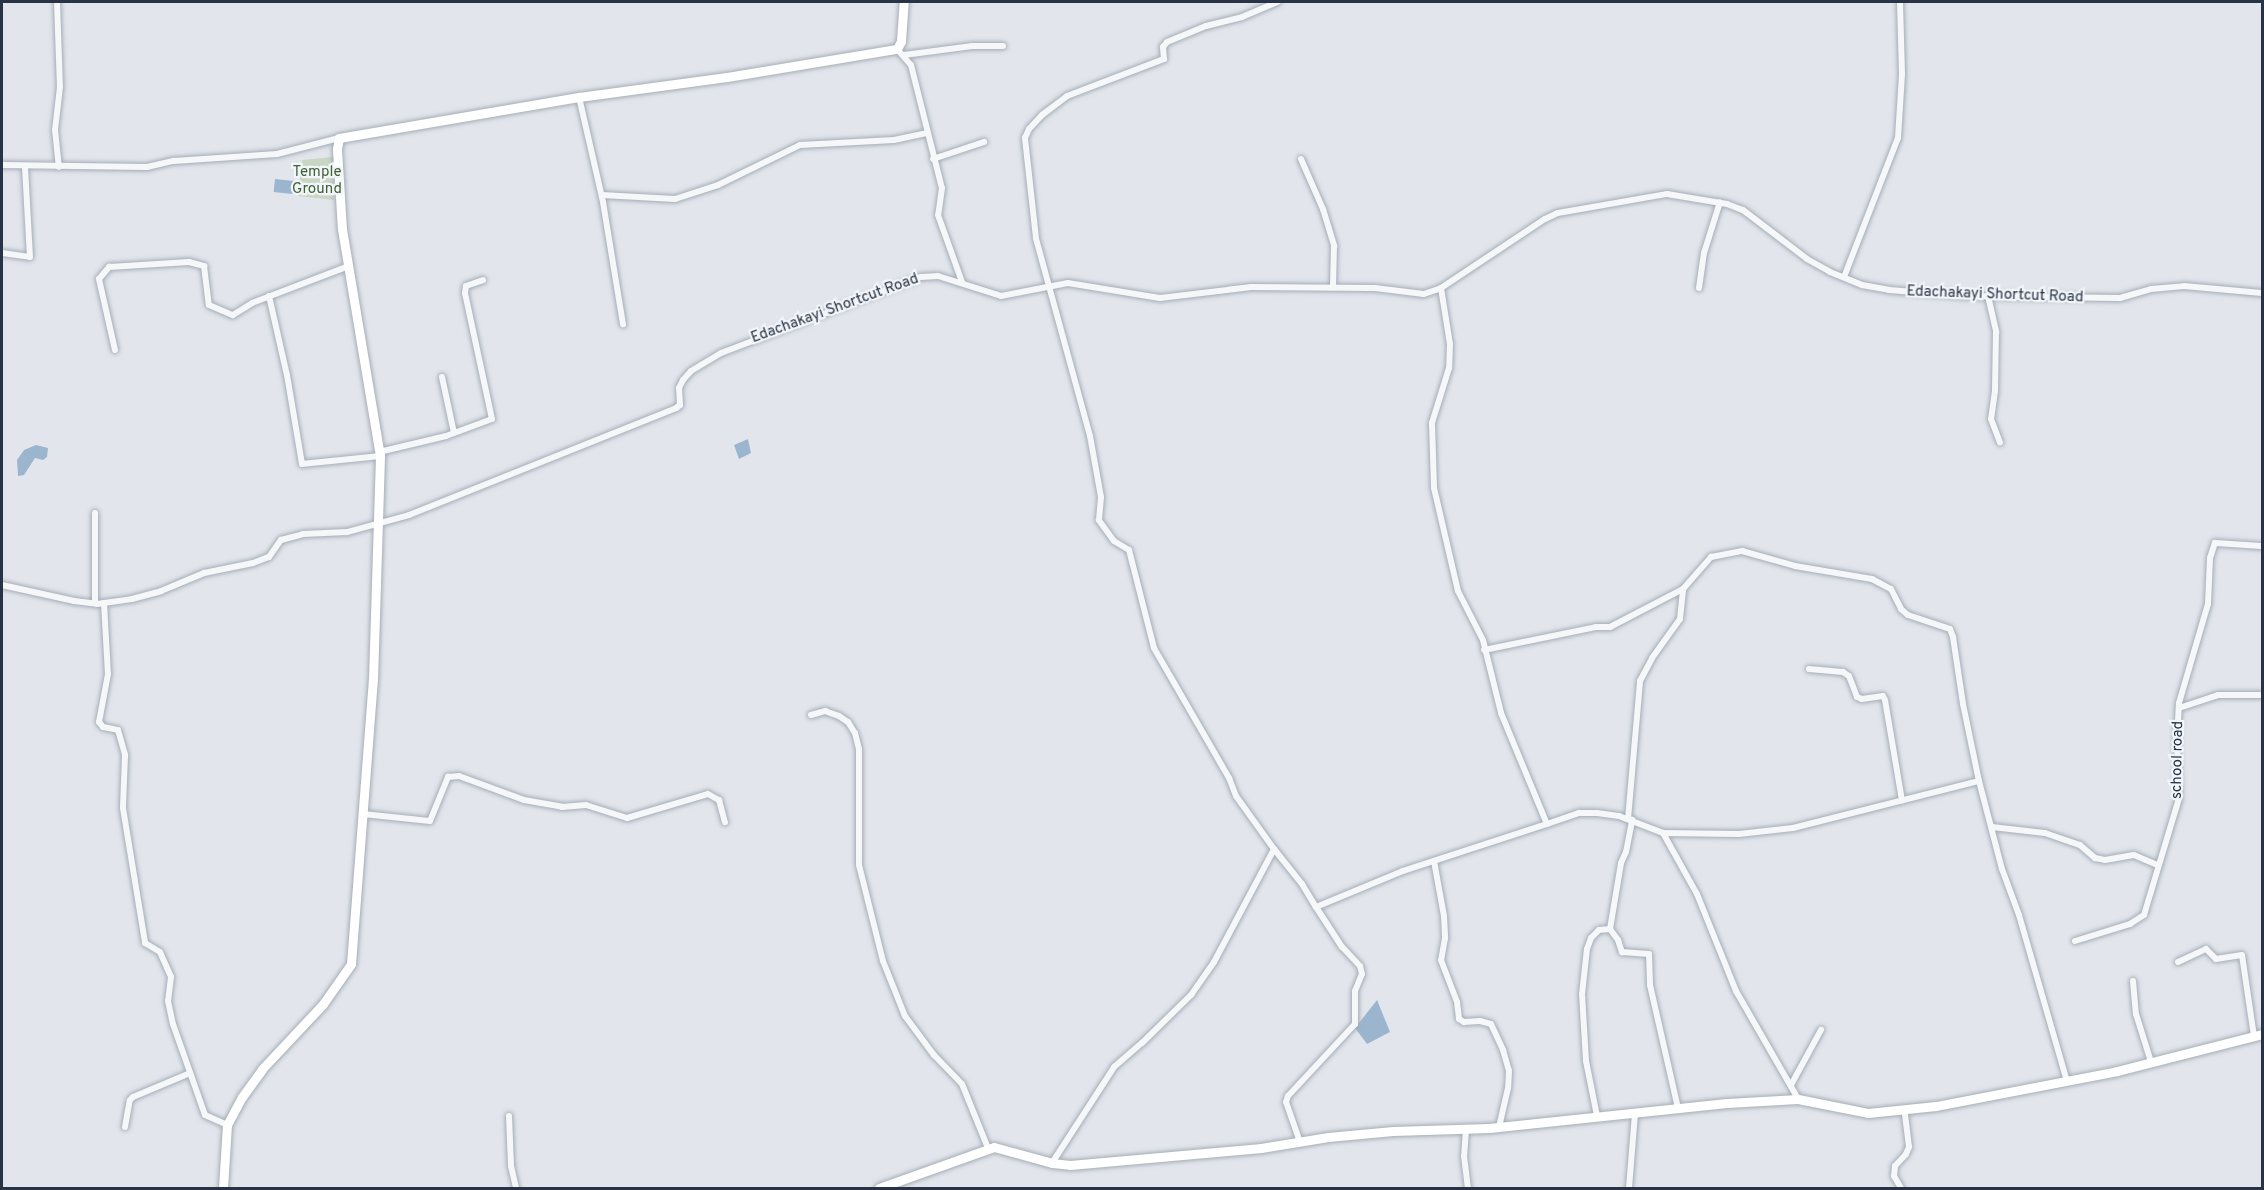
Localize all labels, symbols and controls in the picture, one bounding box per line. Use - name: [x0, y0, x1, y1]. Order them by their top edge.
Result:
- park label: Temple Ground: [292, 163, 342, 198]
- street label: Edachakayi Shortcut Road: [749, 270, 921, 348]
- street label: Edachakayi Shortcut Road: [1906, 283, 2084, 307]
- street label: school road: [2168, 721, 2188, 799]

